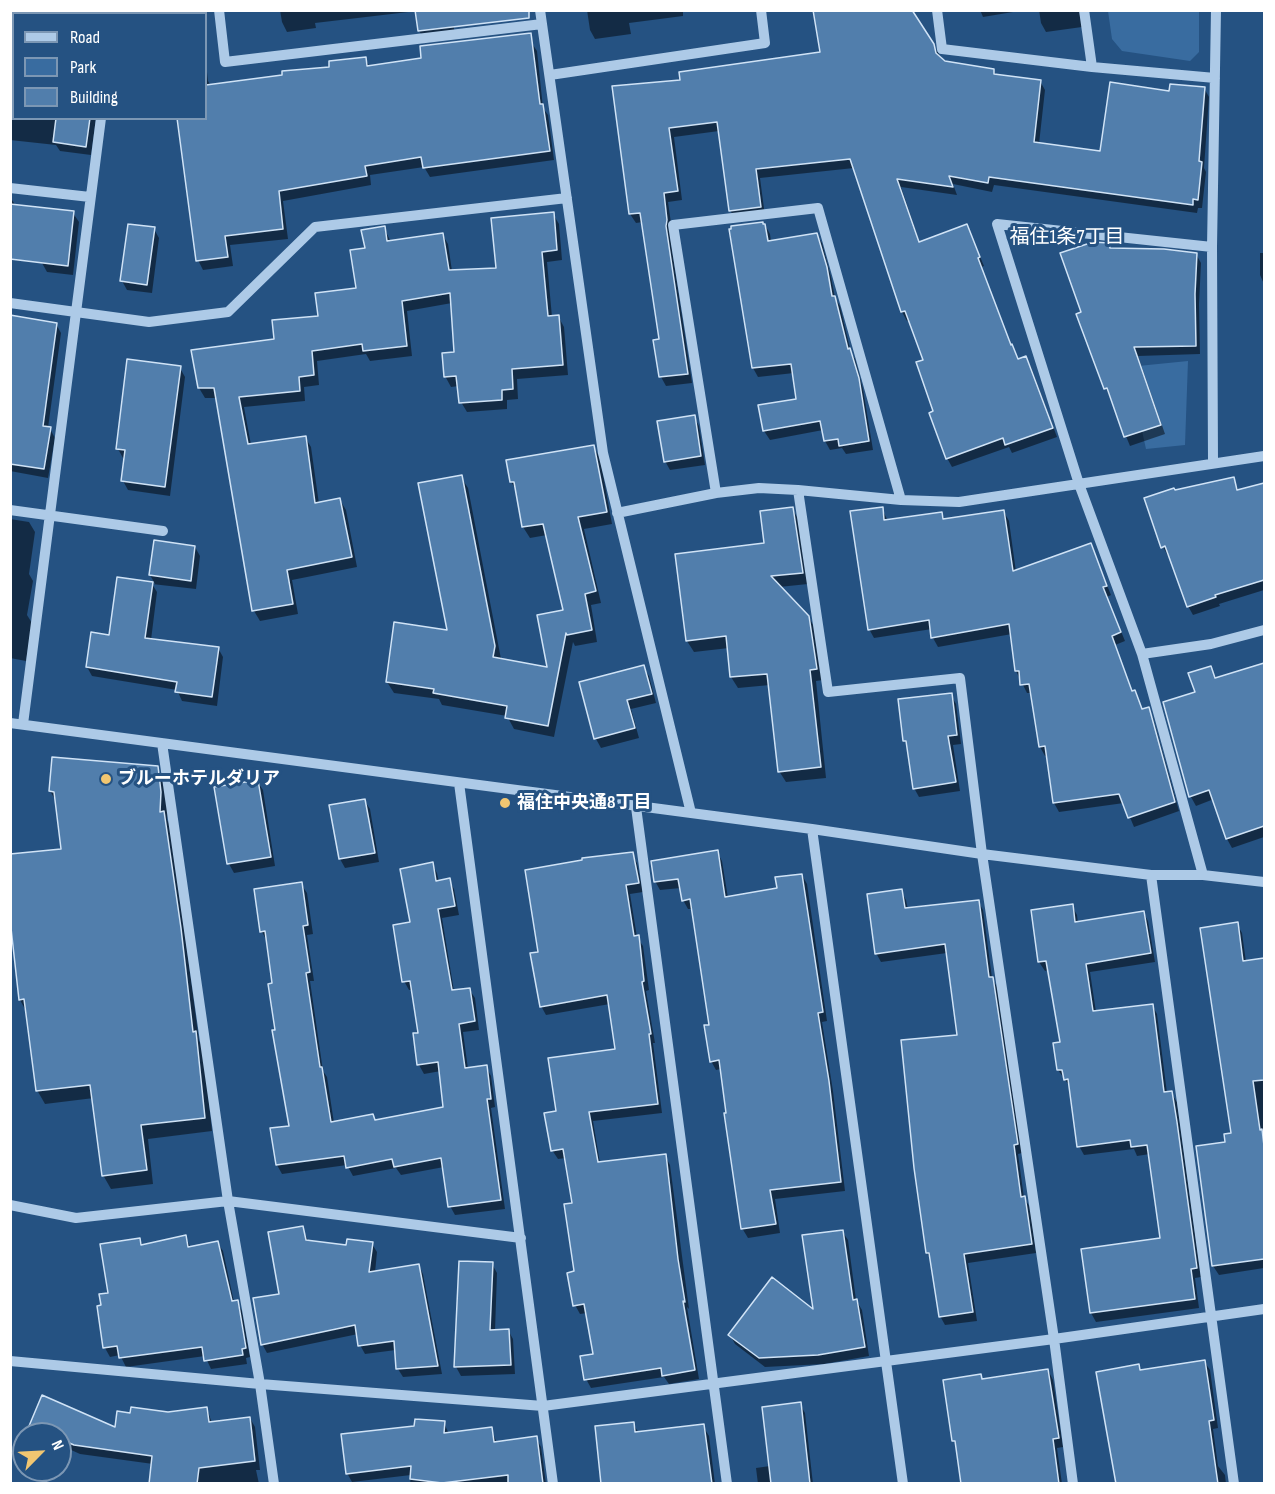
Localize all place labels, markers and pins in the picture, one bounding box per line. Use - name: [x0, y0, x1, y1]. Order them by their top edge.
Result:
- place label: ブルーホテルダリア: [118, 768, 280, 790]
- marker: ブルーホテルダリア: [99, 772, 113, 786]
- place label: 福住中央通8丁目: [517, 792, 651, 814]
- marker: 福住中央通8丁目: [498, 796, 512, 810]

